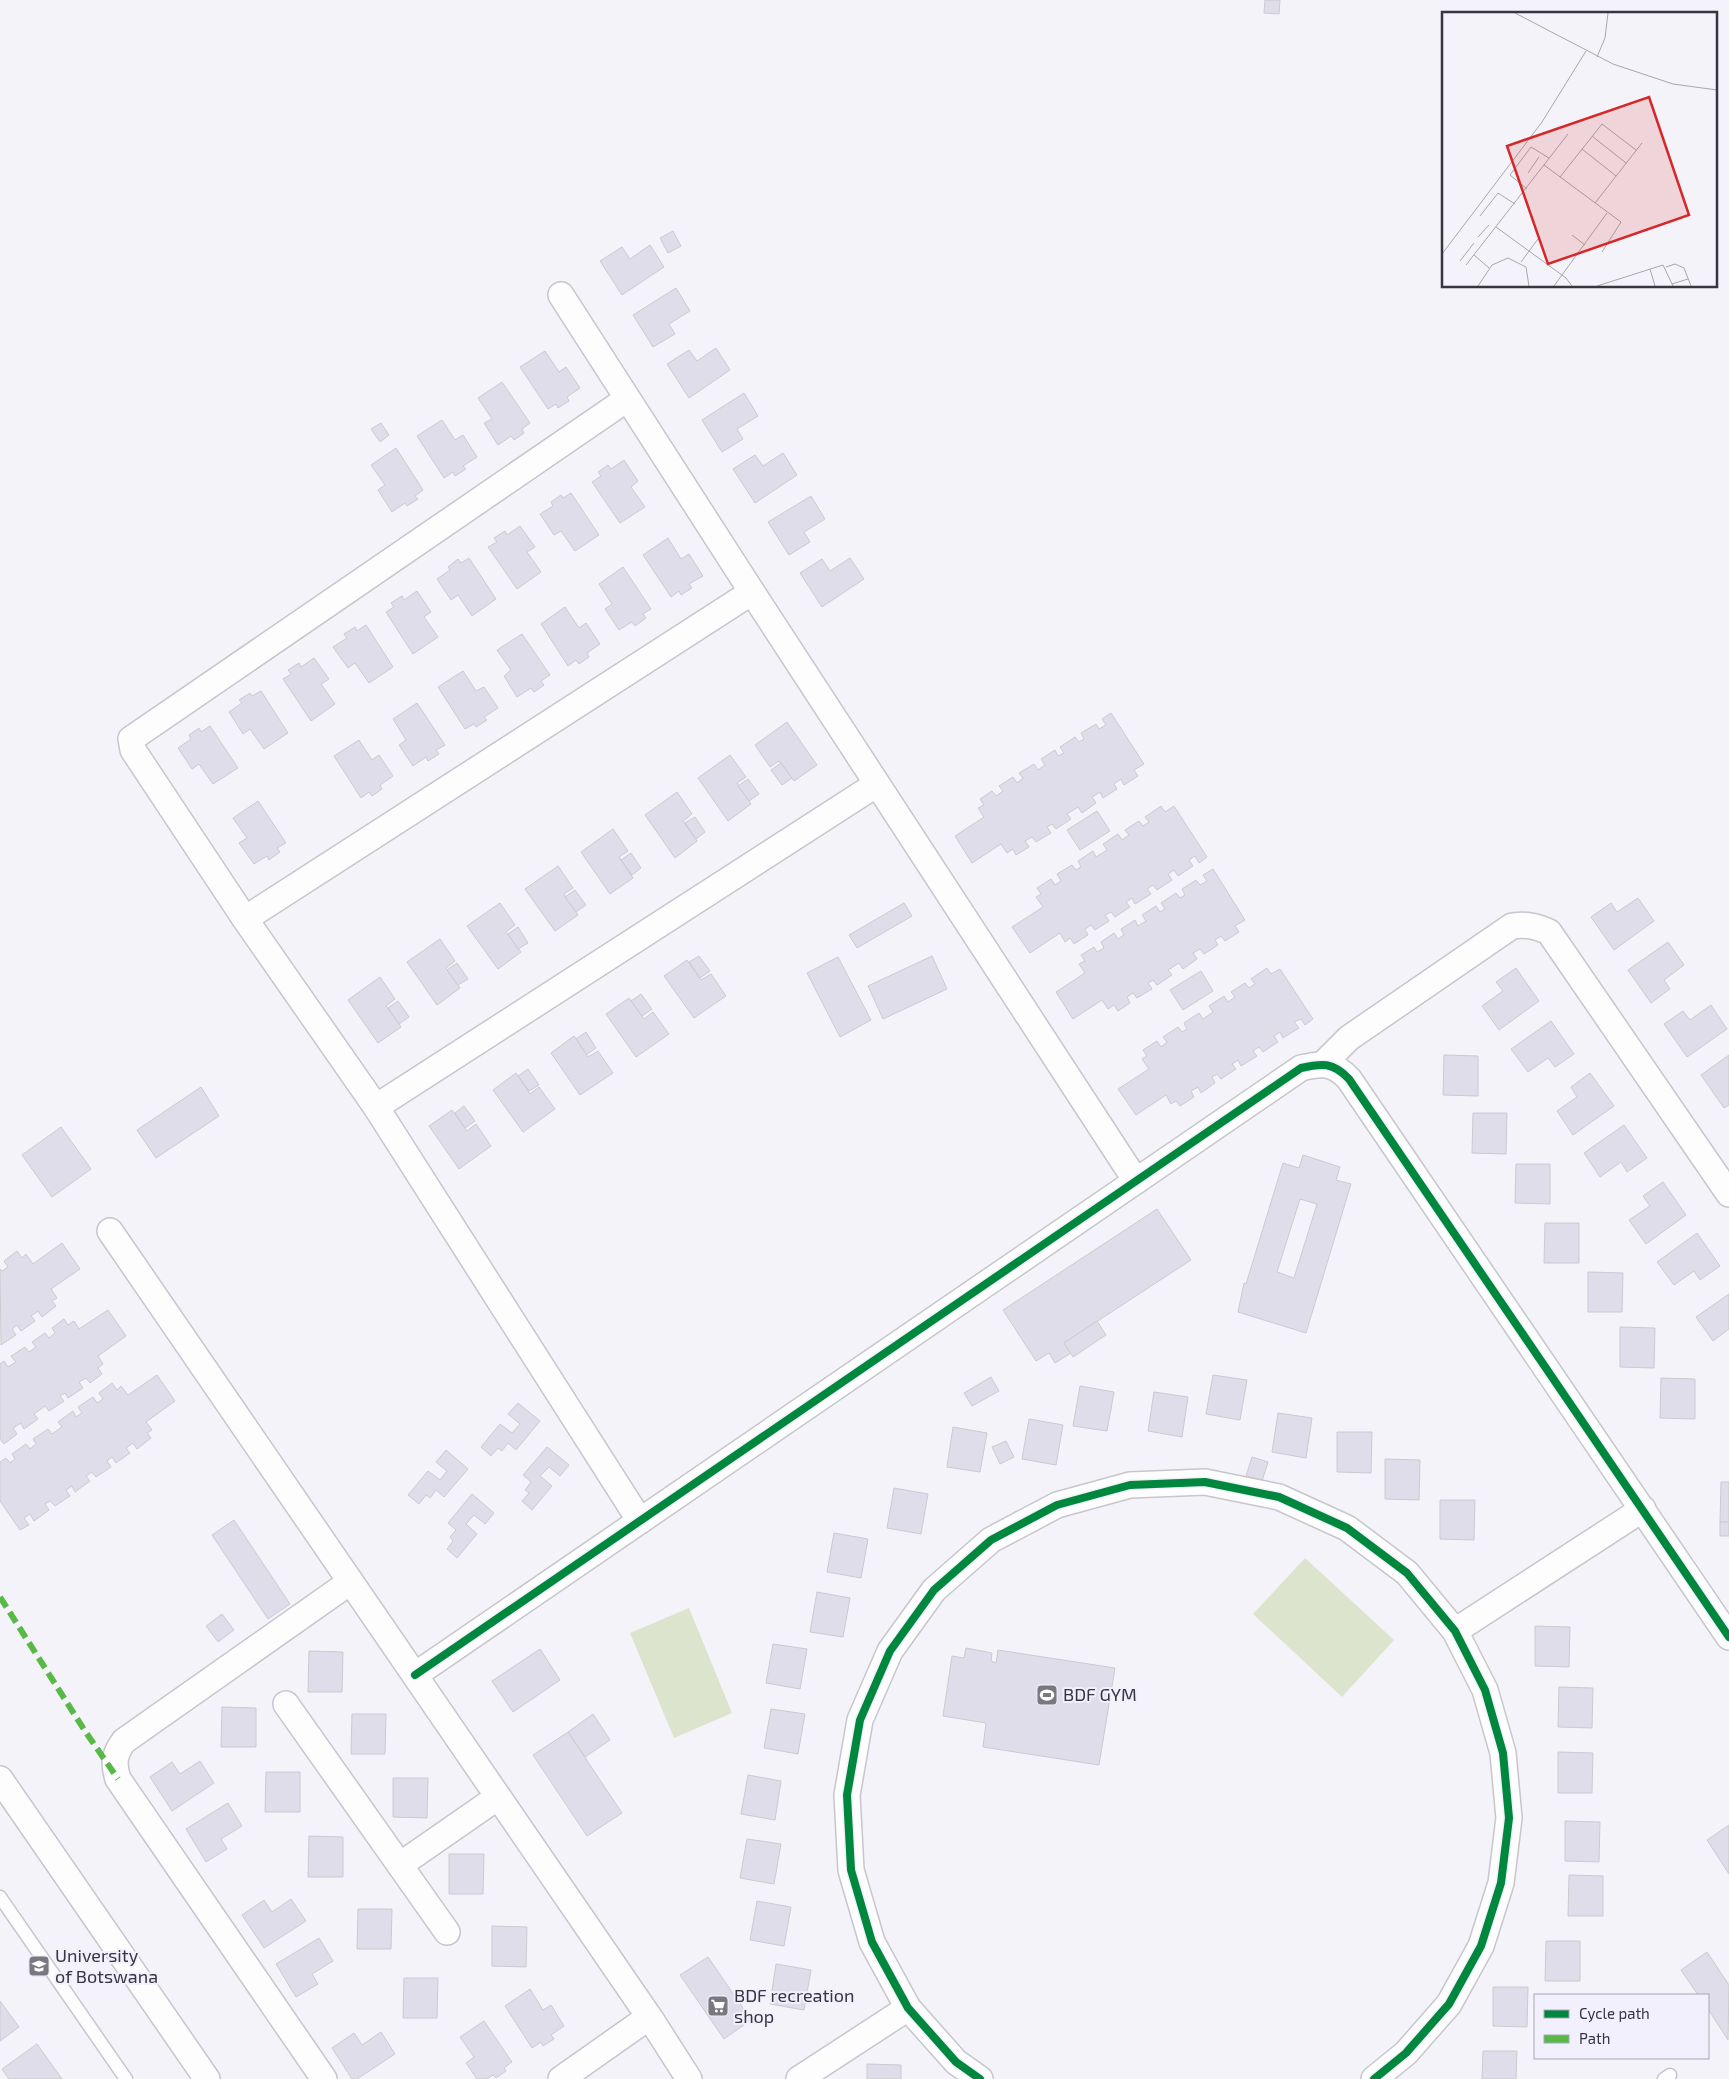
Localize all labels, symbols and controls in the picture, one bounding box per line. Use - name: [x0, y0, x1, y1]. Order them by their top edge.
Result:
- inset map: [1442, 12, 1716, 288]
- sports icon: BDF GYM: [1035, 1683, 1059, 1707]
- place label: BDF GYM: [1063, 1683, 1137, 1705]
- place label: University of Botswana: [55, 1944, 158, 1987]
- school or university icon: University of Botswana: [27, 1954, 51, 1978]
- place label: BDF recreation shop: [734, 1984, 855, 2027]
- supermarket icon: BDF recreation shop: [706, 1994, 730, 2018]
- legend: [1534, 1994, 1709, 2059]
- text: Cycle path: [1579, 2004, 1650, 2022]
- text: Path: [1579, 2029, 1610, 2047]

